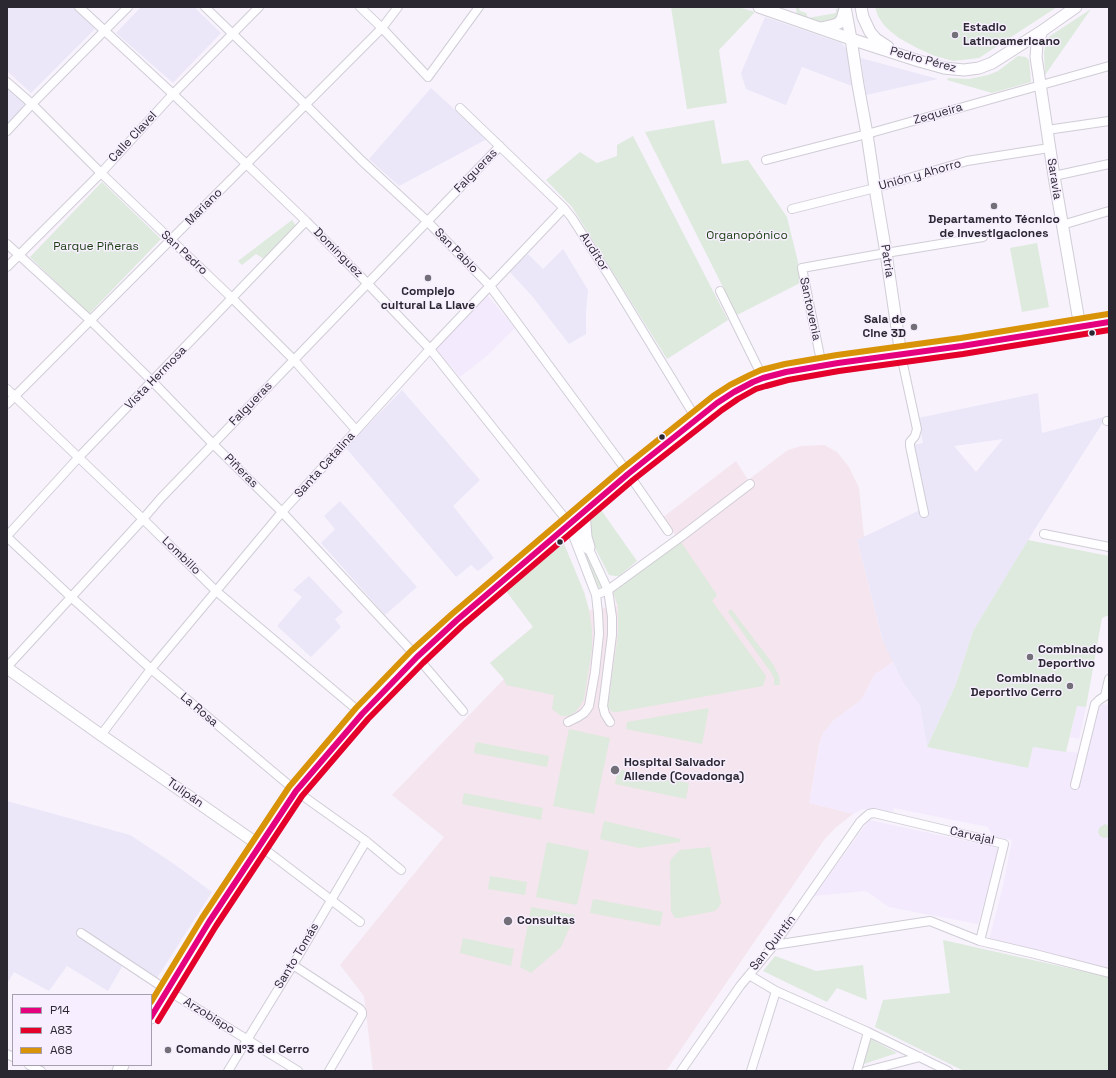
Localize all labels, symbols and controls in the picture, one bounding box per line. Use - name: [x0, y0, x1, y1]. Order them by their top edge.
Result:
- place label: Estadio Latinoamericano: [963, 21, 1060, 49]
- marker: Estadio Latinoamericano: [950, 30, 960, 40]
- street label: Pedro Pérez: [888, 44, 958, 76]
- street label: Zequeira: [912, 100, 964, 128]
- street label: Calle Clavel: [106, 109, 160, 165]
- street label: Falgueras: [451, 146, 501, 196]
- street label: Unión y Ahorro: [877, 156, 963, 194]
- street label: Saravia: [1044, 157, 1064, 201]
- street label: Mariano: [182, 185, 226, 229]
- marker: Departamento Técnico de Investigaciones: [989, 201, 999, 211]
- place label: Departamento Técnico de Investigaciones: [928, 213, 1060, 241]
- street label: Domínguez: [310, 225, 366, 281]
- street label: San Pablo: [431, 226, 481, 276]
- street label: San Pedro: [158, 228, 210, 278]
- park label: Organopónico: [706, 229, 788, 243]
- street label: Auditor: [576, 230, 612, 274]
- park label: Parque Piñeras: [53, 240, 139, 254]
- street label: Patria: [877, 243, 897, 279]
- marker: Complejo cultural La Llave: [423, 273, 433, 283]
- street label: Santovenia: [796, 276, 824, 342]
- place label: Complejo cultural La Llave: [381, 285, 475, 313]
- place label: Sala de Cine 3D: [862, 313, 906, 341]
- marker: Sala de Cine 3D: [909, 322, 919, 332]
- unlabelled marker: [1087, 328, 1097, 338]
- street label: Vista Hermosa: [122, 343, 190, 413]
- street label: Falgueras: [226, 379, 276, 429]
- street label: Santa Catalina: [292, 429, 358, 501]
- unlabelled marker: [657, 432, 667, 442]
- street label: Piñeras: [221, 451, 261, 491]
- street label: Lombillo: [159, 534, 203, 578]
- unlabelled marker: [555, 537, 565, 547]
- place label: Combinado Deportivo: [1038, 643, 1103, 671]
- marker: Combinado Deportivo: [1025, 652, 1035, 662]
- place label: Combinado Deportivo Cerro: [971, 672, 1062, 700]
- marker: Combinado Deportivo Cerro: [1065, 681, 1075, 691]
- street label: La Rosa: [177, 690, 221, 730]
- place label: Hospital Salvador Allende (Covadonga): [624, 756, 744, 784]
- marker: Hospital Salvador Allende (Covadonga): [609, 764, 621, 776]
- street label: Tulipán: [164, 775, 206, 811]
- street label: Carvajal: [948, 824, 996, 848]
- street label: San Quintín: [747, 913, 799, 973]
- place label: Consultas: [517, 914, 575, 928]
- marker: Consultas: [502, 915, 514, 927]
- street label: Santo Tomás: [272, 921, 322, 991]
- legend: [12, 994, 152, 1066]
- street label: Arzobispo: [181, 995, 237, 1037]
- text: P14: [50, 1002, 70, 1018]
- text: A83: [50, 1022, 72, 1038]
- text: A68: [50, 1042, 72, 1058]
- place label: Comando Nº3 del Cerro: [176, 1043, 309, 1057]
- marker: Comando Nº3 del Cerro: [163, 1045, 173, 1055]

